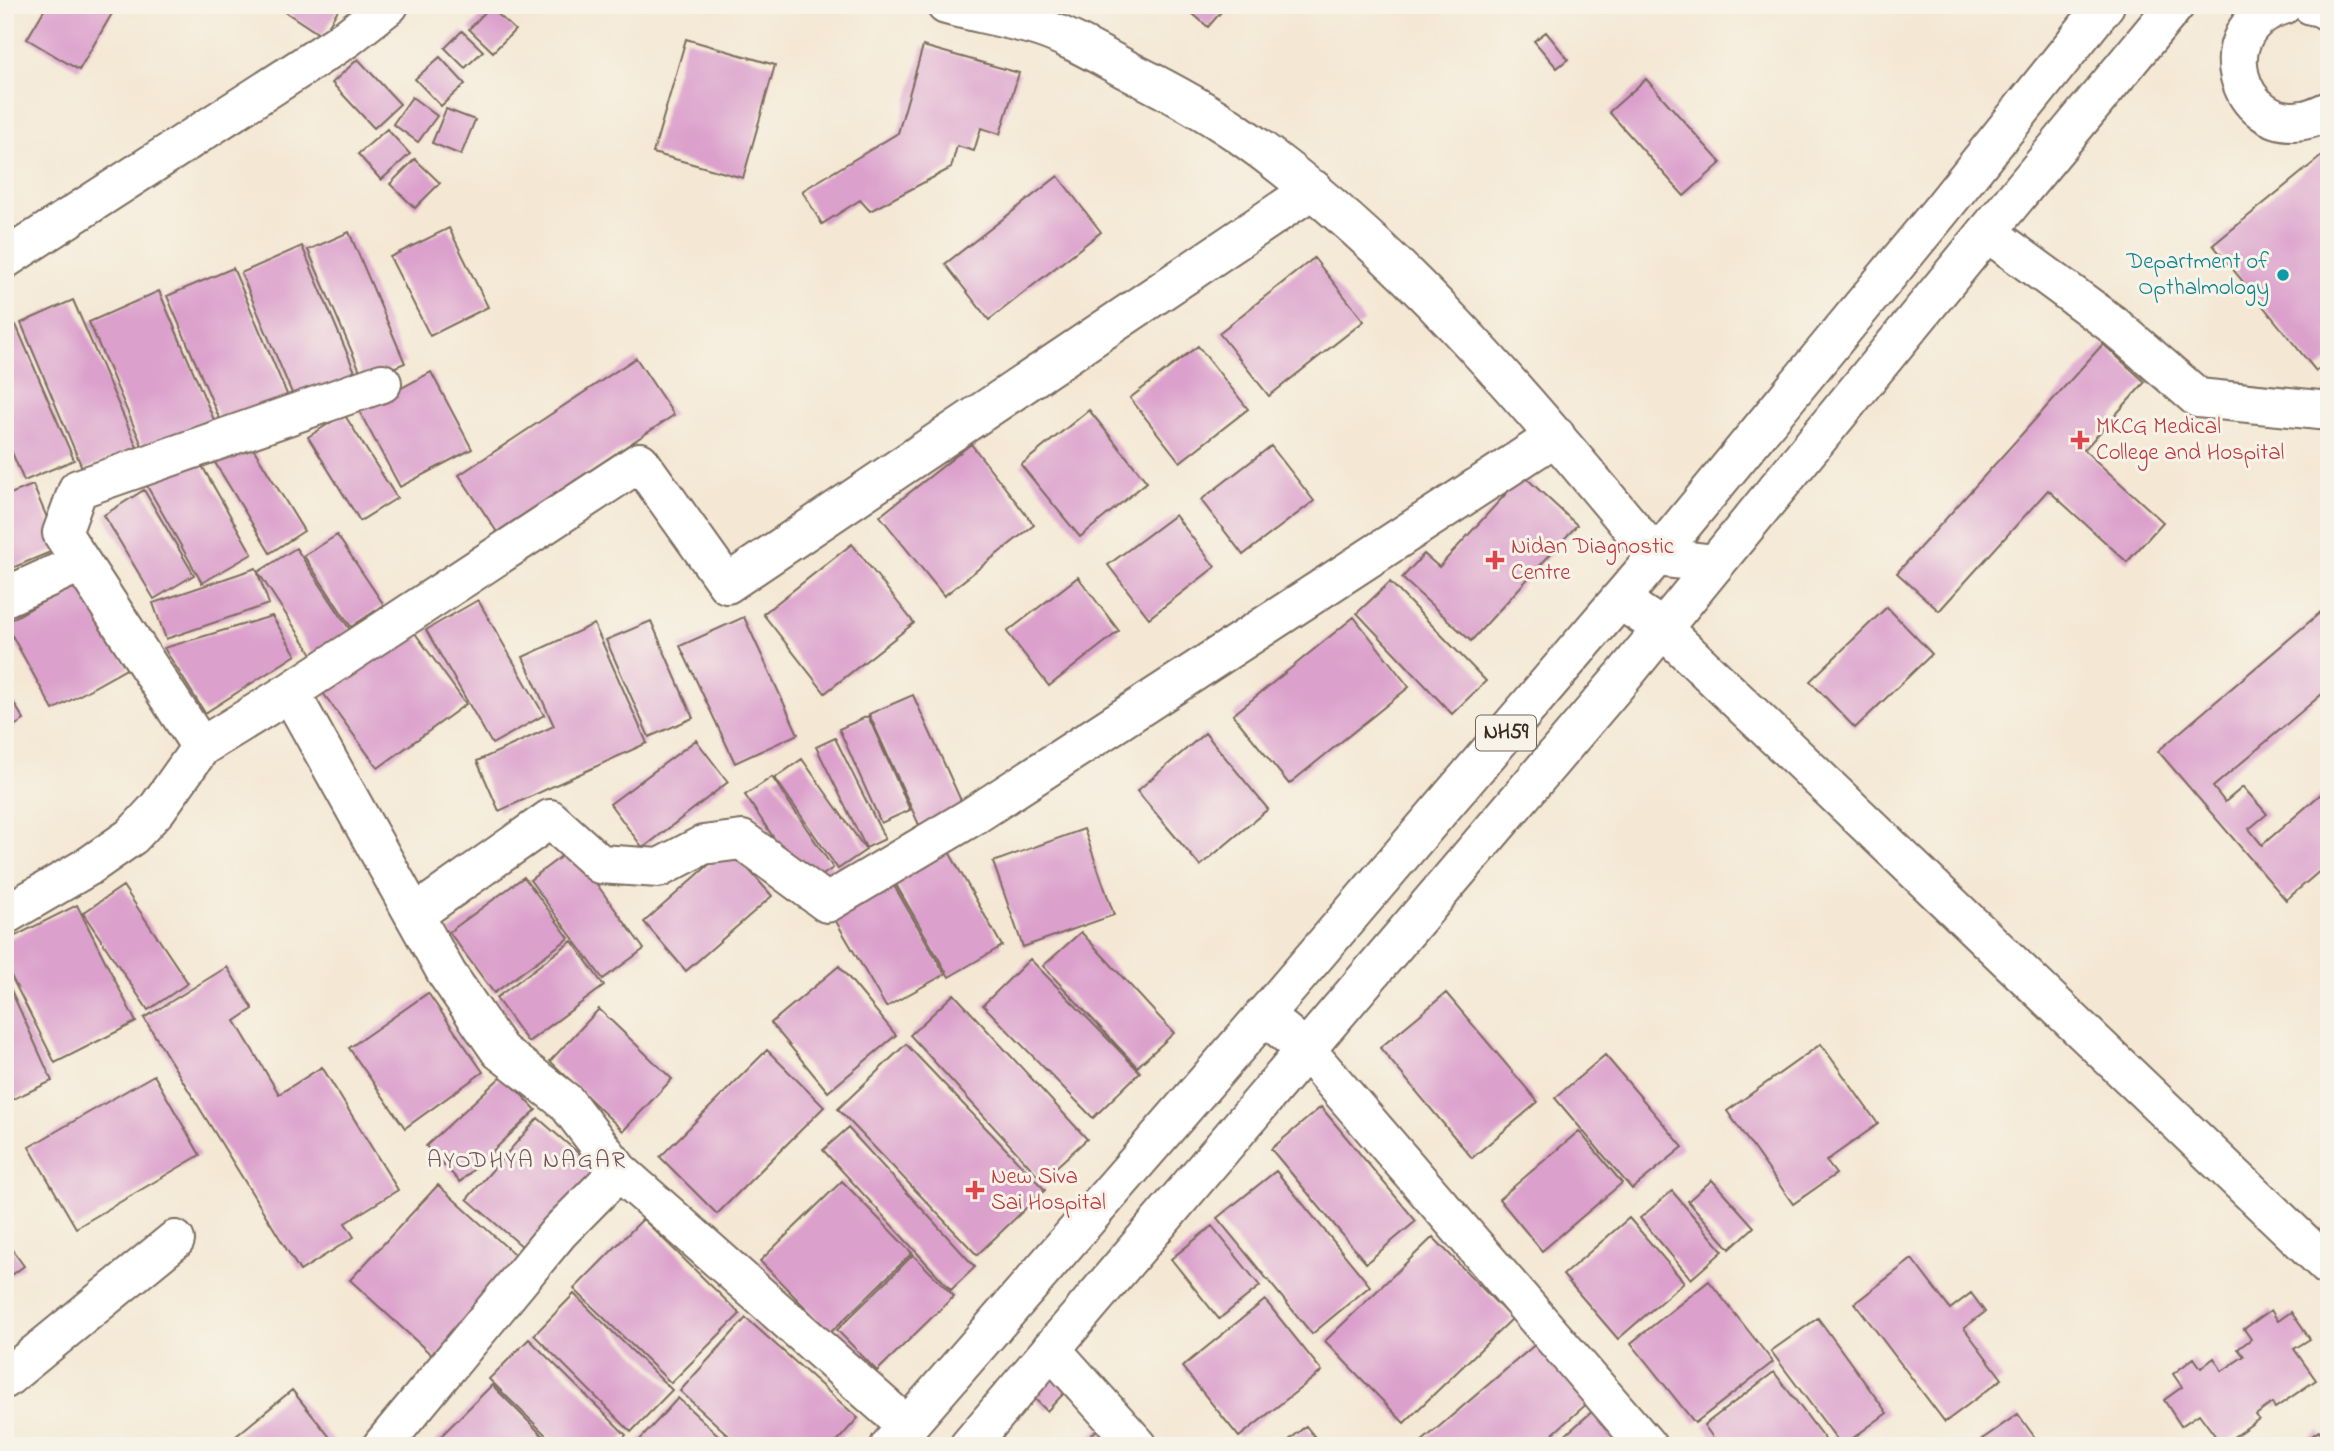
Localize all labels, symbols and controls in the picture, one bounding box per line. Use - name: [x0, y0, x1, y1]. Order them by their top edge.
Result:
- place label: Department of Opthalmology: [2125, 246, 2269, 307]
- marker: Department of Opthalmology: [2275, 267, 2291, 283]
- place label: MKCG Medical College and Hospital: [2096, 411, 2284, 471]
- marker: MKCG Medical College and Hospital: [2070, 430, 2090, 450]
- place label: Nidan Diagnostic Centre: [1511, 531, 1675, 590]
- marker: Nidan Diagnostic Centre: [1485, 550, 1505, 570]
- road number: NH59: [1476, 716, 1536, 750]
- district label: AYODHYA NAGAR: [427, 1144, 627, 1179]
- place label: New Siva Sai Hospital: [991, 1161, 1106, 1220]
- marker: New Siva Sai Hospital: [965, 1180, 985, 1200]

